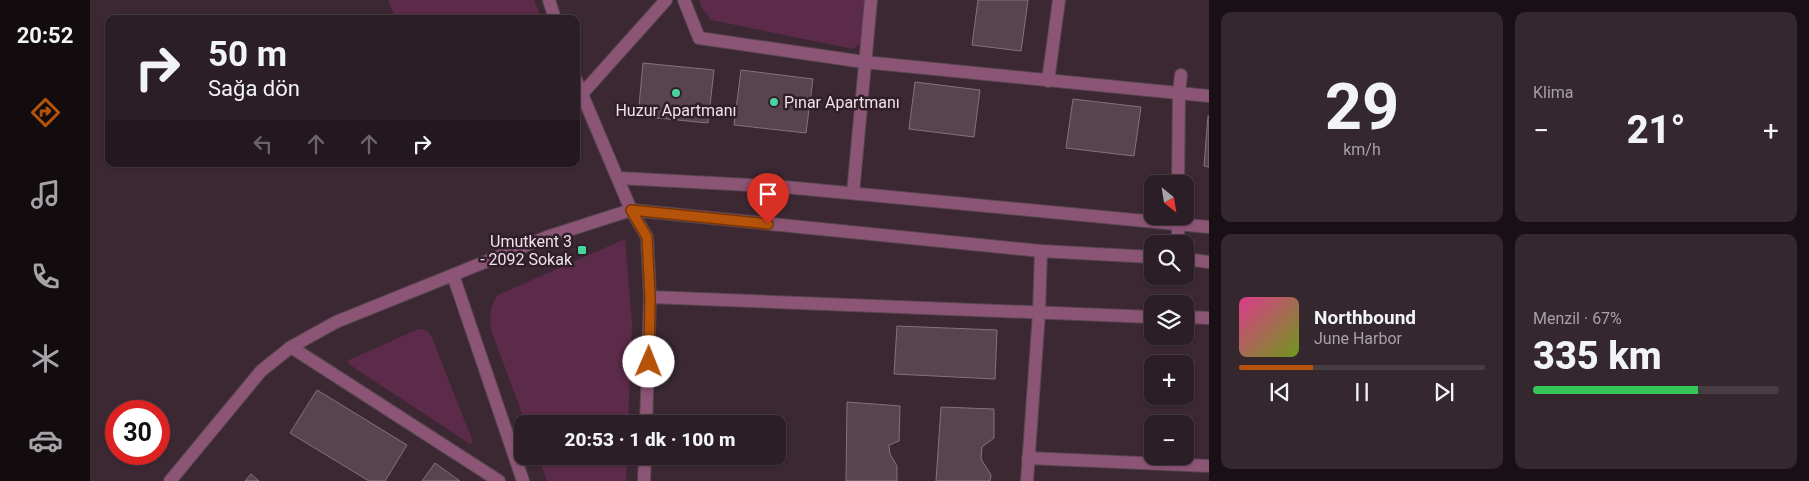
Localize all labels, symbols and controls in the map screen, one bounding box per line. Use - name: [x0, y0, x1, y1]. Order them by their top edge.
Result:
- text: 20:52: [17, 23, 73, 48]
- text: 50 m: [208, 34, 287, 75]
- icon: right: [125, 35, 190, 100]
- text: 29: [1325, 69, 1399, 145]
- text: Sağa dön: [208, 76, 300, 101]
- text: Klima: [1533, 83, 1574, 102]
- marker: Huzur Apartmanı: [670, 87, 682, 99]
- place label: Pınar Apartmanı: [784, 93, 900, 112]
- icon: directions: [28, 95, 63, 130]
- marker: Pınar Apartmanı: [768, 96, 780, 108]
- place label: Huzur Apartmanı: [615, 101, 737, 120]
- text: 21°: [1627, 108, 1685, 152]
- text: −: [1533, 114, 1549, 147]
- text: +: [1763, 114, 1779, 147]
- icon: left: [249, 130, 277, 158]
- icon: ahead: [302, 130, 330, 158]
- icon: ahead: [355, 130, 383, 158]
- icon: right: [408, 130, 436, 158]
- text: km/h: [1343, 140, 1381, 159]
- pin: [747, 173, 789, 224]
- north arrow: [1144, 175, 1194, 225]
- map controls: [1144, 175, 1194, 465]
- icon: music: [28, 177, 63, 212]
- icon: arrive: [754, 180, 782, 208]
- place label: Umutkent 3 - 2092 Sokak: [480, 232, 573, 269]
- button: search: [1144, 235, 1194, 285]
- marker: Umutkent 3 - 2092 Sokak: [576, 244, 588, 256]
- icon: phone: [28, 259, 63, 294]
- button: layers: [1144, 295, 1194, 345]
- text: Northbound: [1314, 306, 1416, 329]
- text: Menzil · 67%: [1533, 309, 1622, 328]
- text: June Harbor: [1314, 329, 1402, 348]
- text: 335 km: [1533, 334, 1662, 378]
- position arrow: [622, 335, 674, 387]
- icon: climate: [28, 341, 63, 376]
- button: +: [1144, 355, 1194, 405]
- icon: previous: [1266, 378, 1294, 406]
- icon: pause: [1348, 378, 1376, 406]
- icon: next: [1430, 378, 1458, 406]
- speed limit sign: 30: [105, 400, 170, 465]
- button: −: [1144, 415, 1194, 465]
- icon: car: [28, 423, 63, 458]
- text: 20:53 · 1 dk · 100 m: [565, 428, 735, 451]

